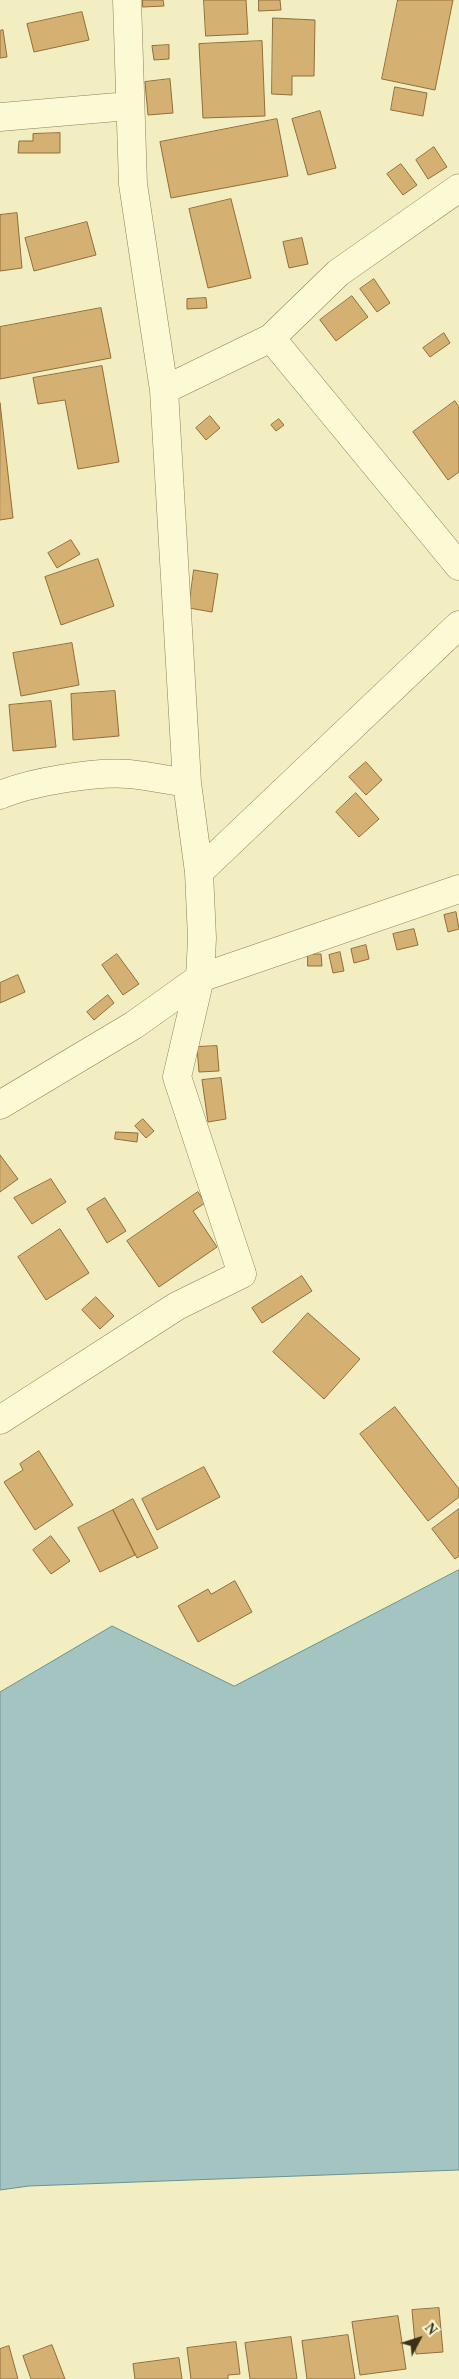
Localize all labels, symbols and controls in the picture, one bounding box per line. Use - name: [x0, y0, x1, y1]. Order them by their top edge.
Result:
- north arrow: [394, 2314, 444, 2364]
- text: N: [422, 2320, 440, 2338]

